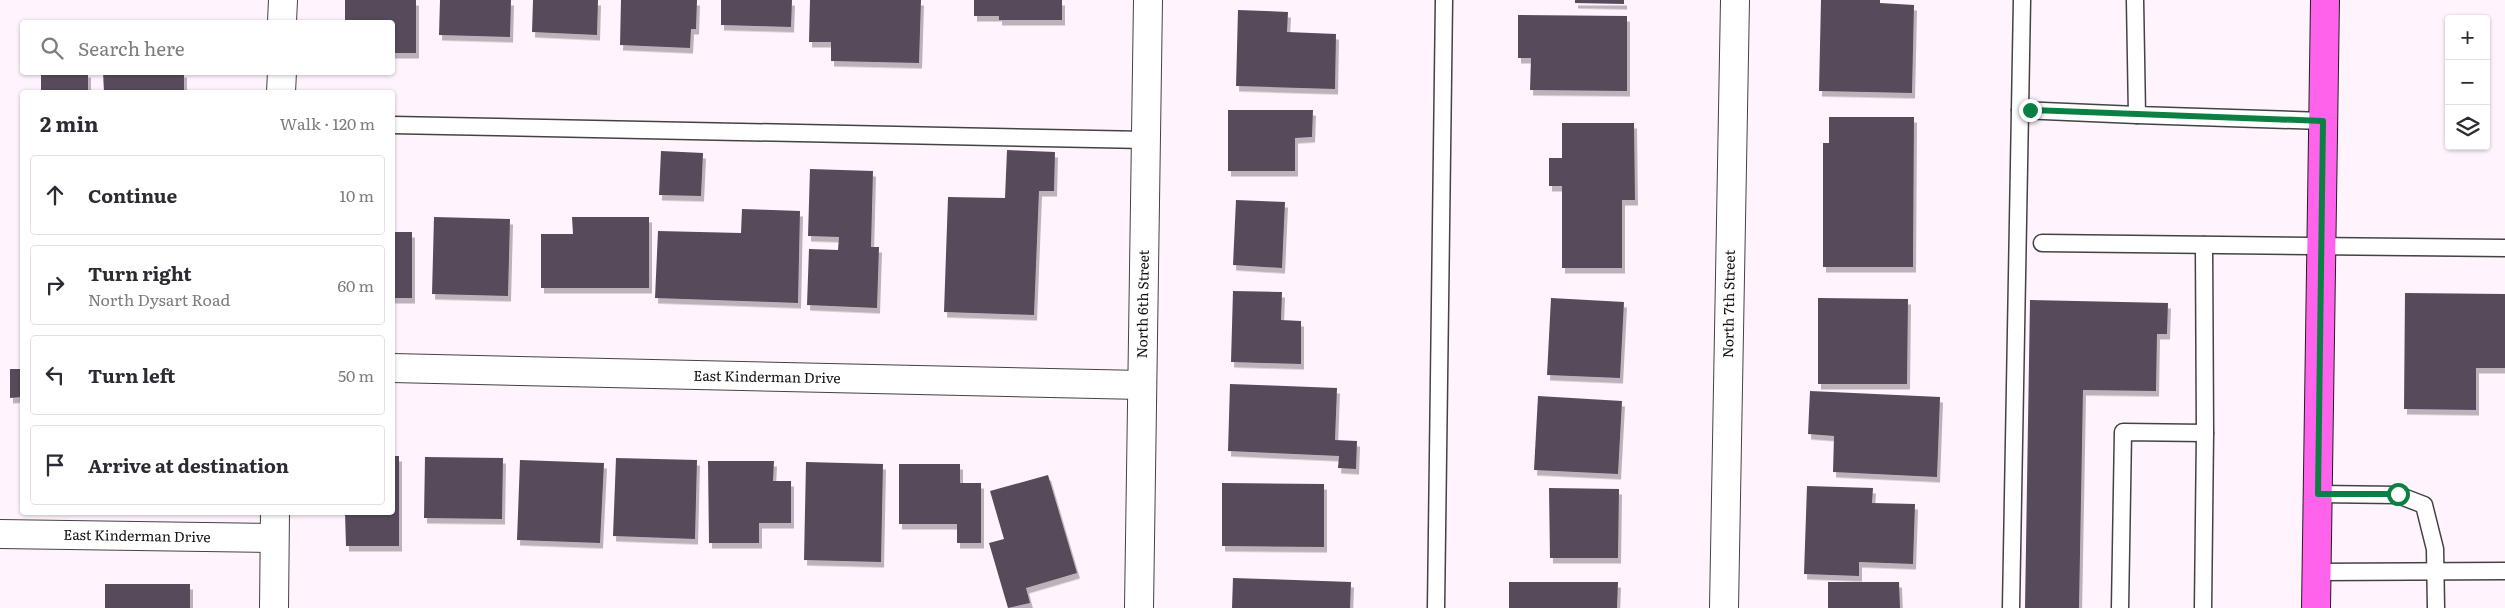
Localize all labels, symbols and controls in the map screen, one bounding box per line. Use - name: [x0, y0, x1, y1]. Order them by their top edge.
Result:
- map controls: [2445, 15, 2490, 150]
- button: +: [2445, 15, 2490, 60]
- search box: [20, 20, 395, 75]
- icon: search: [38, 34, 66, 62]
- text: Search here: [78, 34, 185, 62]
- button: −: [2445, 60, 2490, 105]
- route end: [2019, 99, 2042, 122]
- button: layers: [2445, 105, 2490, 150]
- text: 2 min: [40, 107, 99, 138]
- text: Walk · 120 m: [280, 111, 375, 135]
- icon: ahead: [41, 181, 69, 209]
- text: Continue: [88, 181, 177, 209]
- text: 10 m: [340, 183, 374, 207]
- street label: North 6th Street: [1131, 249, 1153, 359]
- street label: North 7th Street: [1717, 249, 1739, 358]
- text: Turn right: [88, 259, 192, 287]
- icon: right: [41, 271, 69, 299]
- text: 60 m: [337, 273, 374, 297]
- text: North Dysart Road: [88, 287, 230, 311]
- icon: left: [41, 361, 69, 389]
- text: Turn left: [88, 361, 175, 389]
- text: 50 m: [338, 363, 374, 387]
- street label: East Kinderman Drive: [693, 365, 841, 387]
- icon: arrive: [41, 451, 69, 479]
- text: Arrive at destination: [88, 451, 289, 479]
- route start: [2387, 483, 2410, 506]
- street label: East Kinderman Drive: [63, 524, 211, 546]

